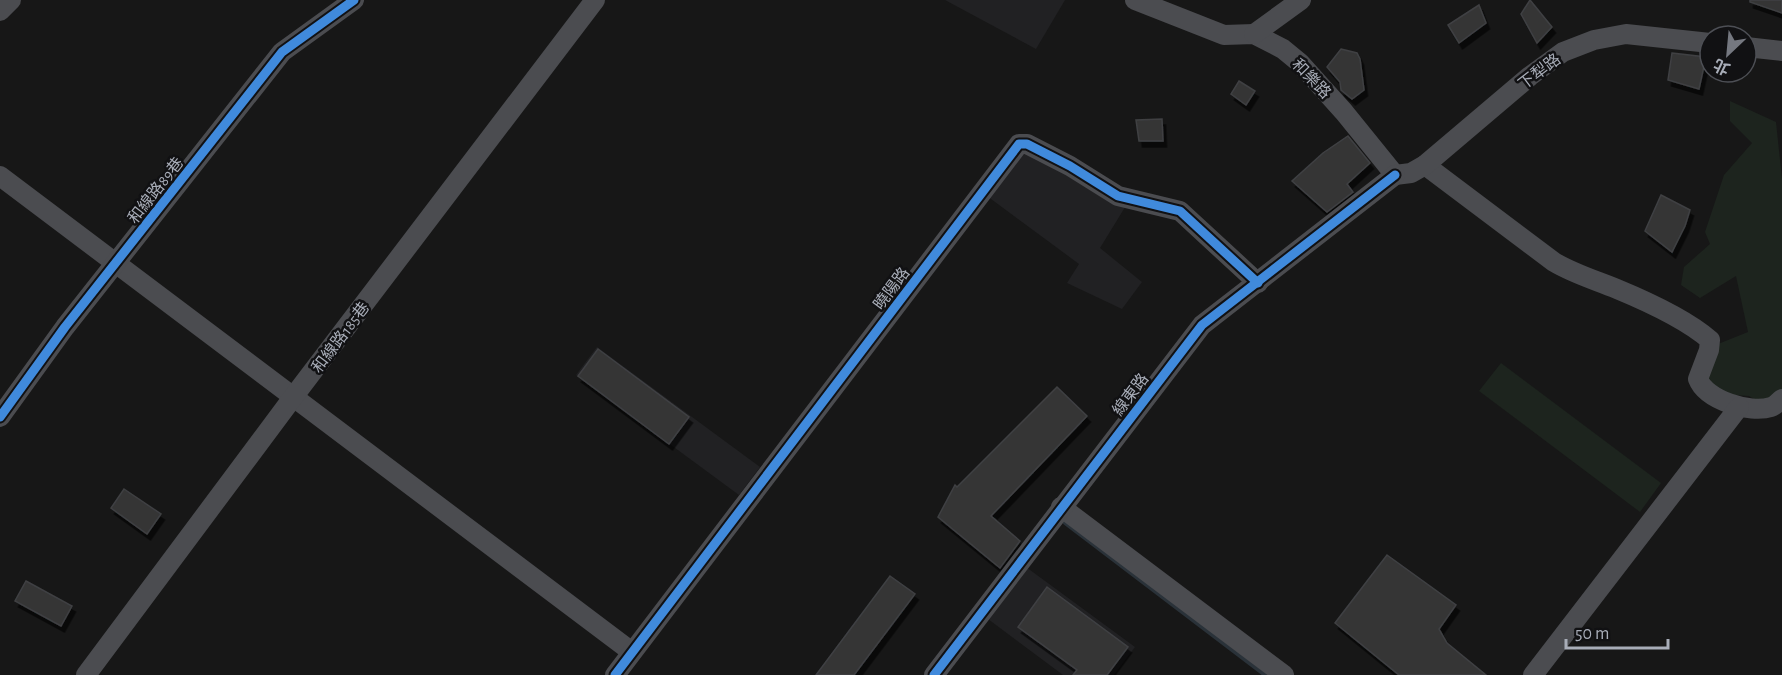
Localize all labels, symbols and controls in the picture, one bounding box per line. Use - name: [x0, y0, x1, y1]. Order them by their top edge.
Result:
- north arrow: [1698, 24, 1758, 84]
- street label: 下犁路: [1515, 50, 1564, 93]
- street label: 和樂路: [1289, 55, 1334, 102]
- text: 北: [1711, 56, 1733, 78]
- street label: 和線路89巷: [124, 154, 186, 227]
- street label: 曉陽路: [870, 264, 913, 313]
- street label: 和線路185巷: [308, 299, 372, 376]
- street label: 線東路: [1109, 370, 1152, 419]
- scale bar: [1566, 612, 1668, 650]
- text: 50 m: [1575, 625, 1609, 643]

